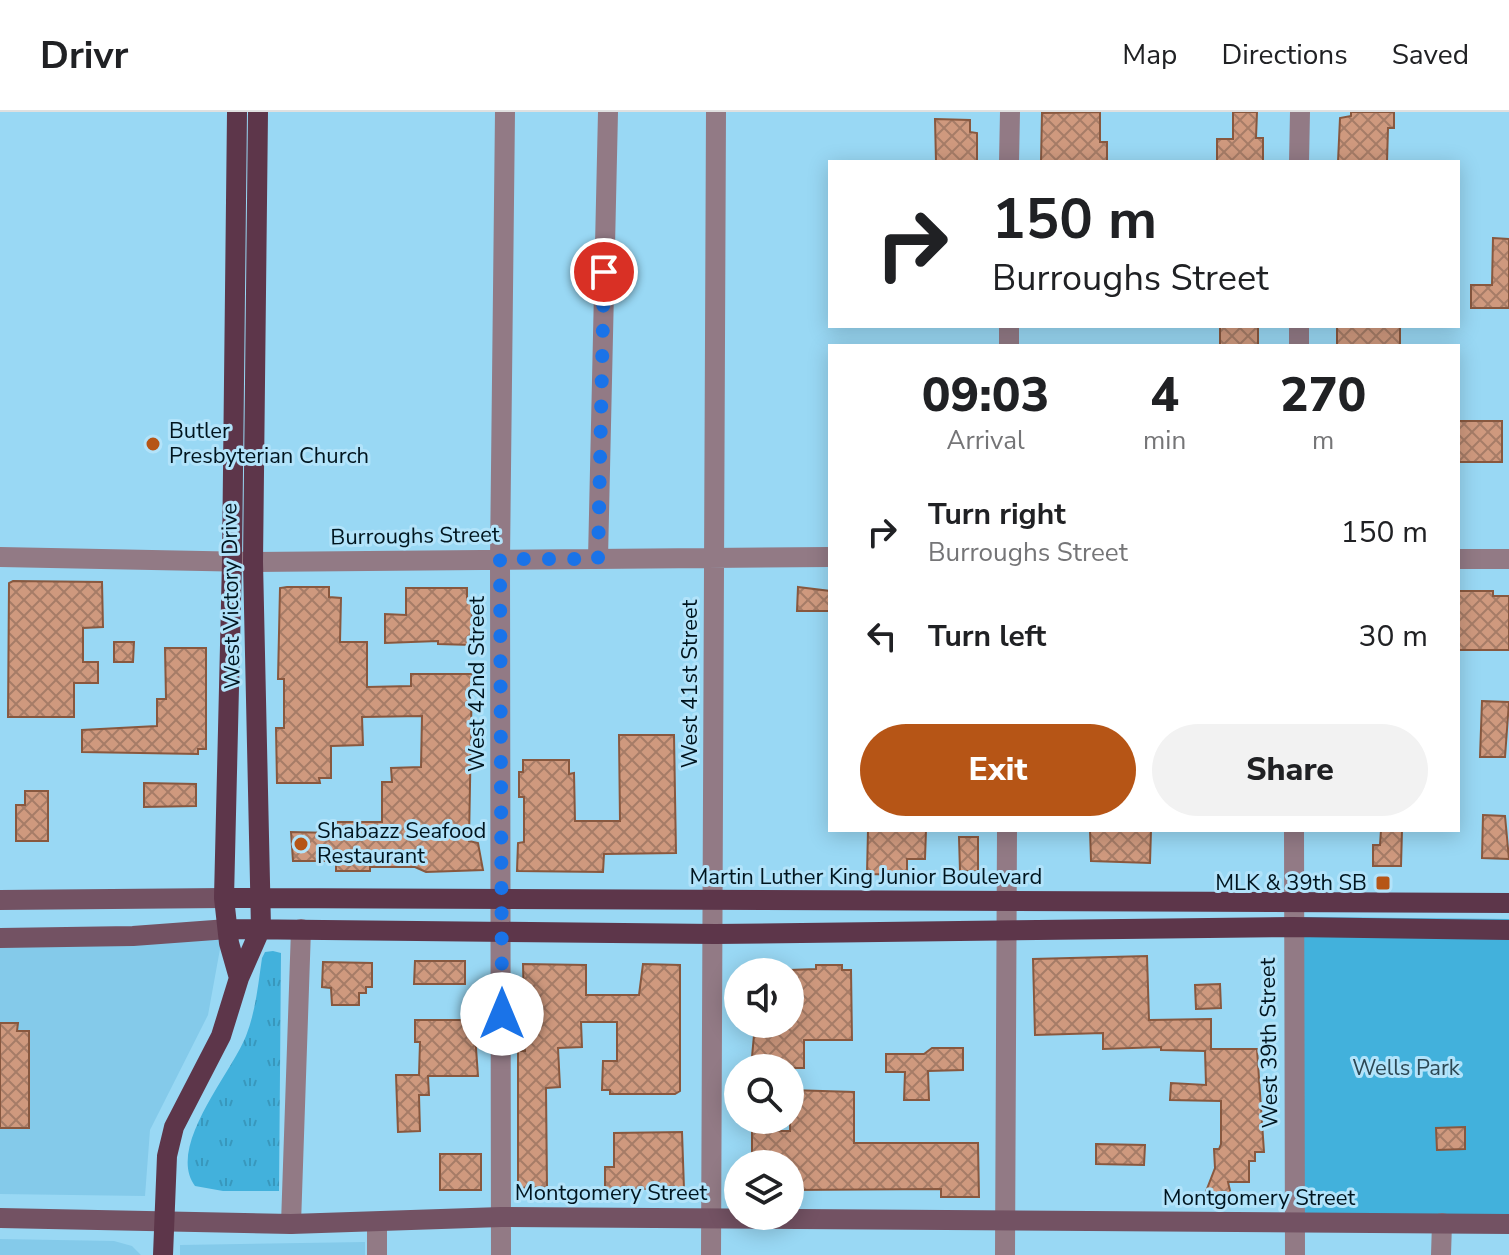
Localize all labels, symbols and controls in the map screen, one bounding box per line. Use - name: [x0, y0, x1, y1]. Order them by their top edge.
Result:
- text: Drivr: [40, 30, 128, 81]
- text: Map: [1122, 36, 1177, 74]
- text: Directions: [1221, 36, 1348, 74]
- text: Saved: [1392, 36, 1469, 74]
- text: 150 m: [992, 181, 1157, 258]
- icon: right: [860, 192, 964, 296]
- pin: [570, 238, 638, 306]
- icon: arrive: [582, 250, 626, 294]
- text: Burroughs Street: [992, 254, 1269, 303]
- text: 09:03: [922, 362, 1049, 428]
- text: 4: [1150, 362, 1179, 428]
- text: 270: [1280, 362, 1366, 428]
- place label: Butler Presbyterian Church: [169, 416, 369, 471]
- text: Arrival: [946, 423, 1025, 458]
- text: min: [1143, 423, 1186, 458]
- text: m: [1312, 423, 1334, 458]
- marker: Butler Presbyterian Church: [144, 435, 162, 453]
- text: Turn right: [928, 494, 1066, 535]
- street label: West Victory Drive: [214, 503, 248, 689]
- icon: right: [860, 510, 904, 554]
- text: 150 m: [1341, 512, 1428, 553]
- street label: Burroughs Street: [330, 520, 500, 552]
- text: Burroughs Street: [928, 535, 1128, 570]
- street label: West 42nd Street: [462, 596, 492, 772]
- street label: West 41st Street: [675, 599, 705, 768]
- icon: left: [860, 614, 904, 658]
- text: Turn left: [928, 616, 1046, 657]
- text: 30 m: [1359, 616, 1428, 657]
- button: Exit: [860, 724, 1136, 816]
- button: Share: [1152, 724, 1428, 816]
- place label: Shabazz Seafood Restaurant: [317, 816, 486, 871]
- marker: Shabazz Seafood Restaurant: [292, 835, 310, 853]
- street label: Martin Luther King Junior Boulevard: [690, 862, 1042, 892]
- place label: MLK & 39th SB: [1215, 868, 1367, 898]
- marker: MLK & 39th SB: [1374, 874, 1392, 892]
- street label: West 39th Street: [1253, 957, 1285, 1129]
- map controls: [724, 958, 804, 1230]
- button: sound: [724, 958, 804, 1038]
- position arrow: [460, 972, 544, 1056]
- park label: Wells Park: [1352, 1053, 1461, 1083]
- button: search: [724, 1054, 804, 1134]
- button: layers: [724, 1150, 804, 1230]
- street label: Montgomery Street: [515, 1178, 707, 1208]
- street label: Montgomery Street: [1163, 1183, 1355, 1213]

